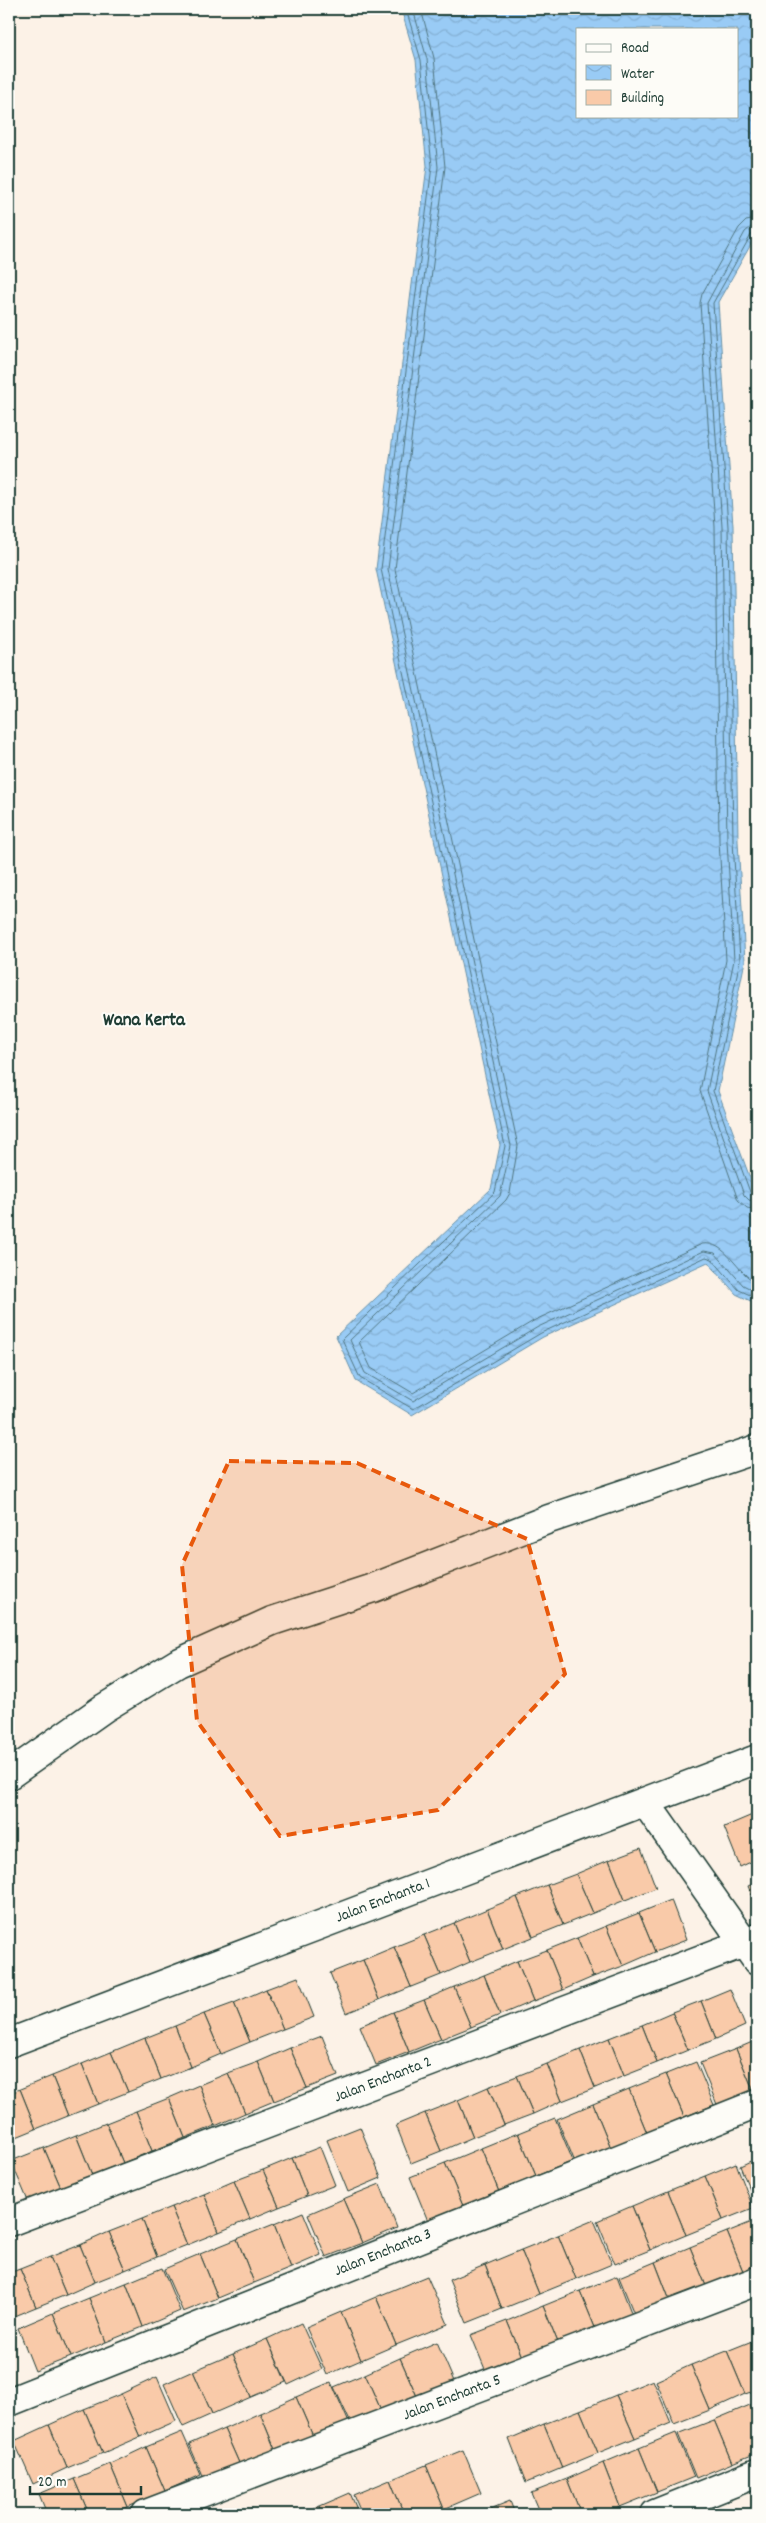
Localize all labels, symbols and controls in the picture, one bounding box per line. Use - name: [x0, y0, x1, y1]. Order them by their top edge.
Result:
- legend: [576, 28, 738, 118]
- text: Road: [621, 38, 649, 60]
- text: Water: [621, 64, 655, 86]
- text: Building: [621, 88, 664, 110]
- district label: Wana Kerta: [103, 1008, 186, 1035]
- street label: Jalan Enchanta 1: [332, 1872, 434, 1930]
- street label: Jalan Enchanta 2: [331, 2051, 435, 2109]
- street label: Jalan Enchanta 3: [331, 2223, 435, 2283]
- street label: Jalan Enchanta 5: [400, 2369, 504, 2427]
- scale bar: [30, 2463, 141, 2495]
- text: 20 m: [38, 2472, 66, 2494]

